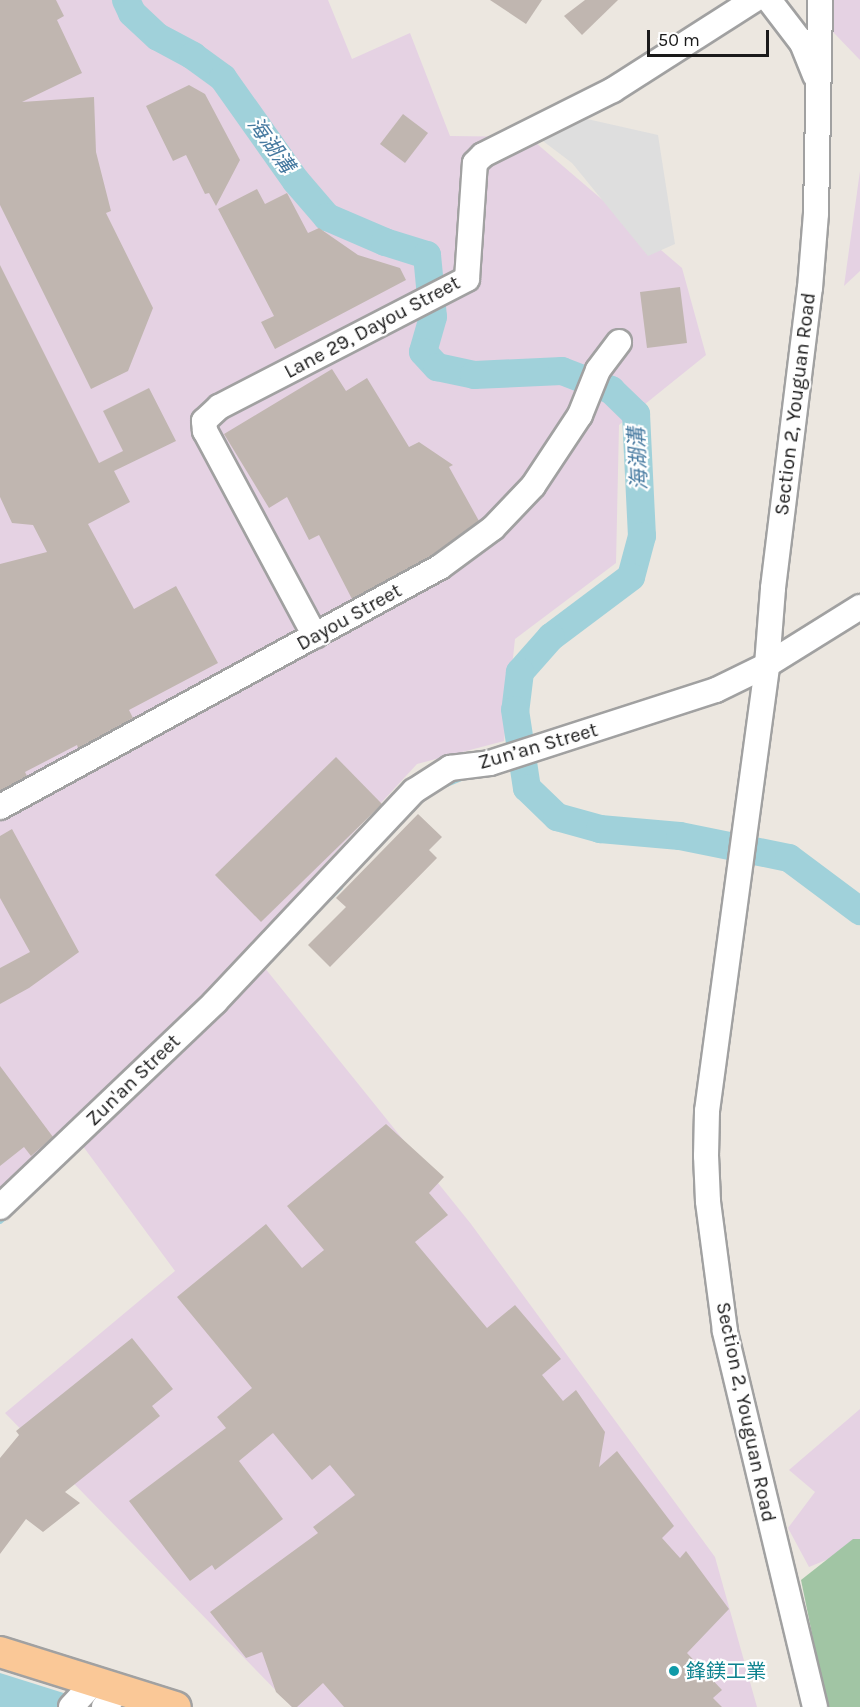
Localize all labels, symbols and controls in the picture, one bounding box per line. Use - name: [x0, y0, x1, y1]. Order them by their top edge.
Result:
- scale bar: [650, 18, 772, 56]
- text: 50 m: [658, 29, 700, 51]
- water label: 海湖溝: [242, 112, 300, 178]
- street label: Lane 29, Dayou Street: [280, 270, 464, 384]
- street label: Section 2, Youguan Road: [769, 291, 821, 517]
- water label: 海湖溝: [624, 427, 652, 491]
- street label: Dayou Street: [292, 578, 406, 656]
- street label: Zun’an Street: [476, 718, 600, 774]
- street label: Zun'an Street: [81, 1029, 185, 1131]
- street label: Section 2, Youguan Road: [711, 1300, 781, 1524]
- place label: 鋒鎂工業: [686, 1659, 766, 1683]
- marker: 鋒鎂工業: [667, 1664, 681, 1678]

